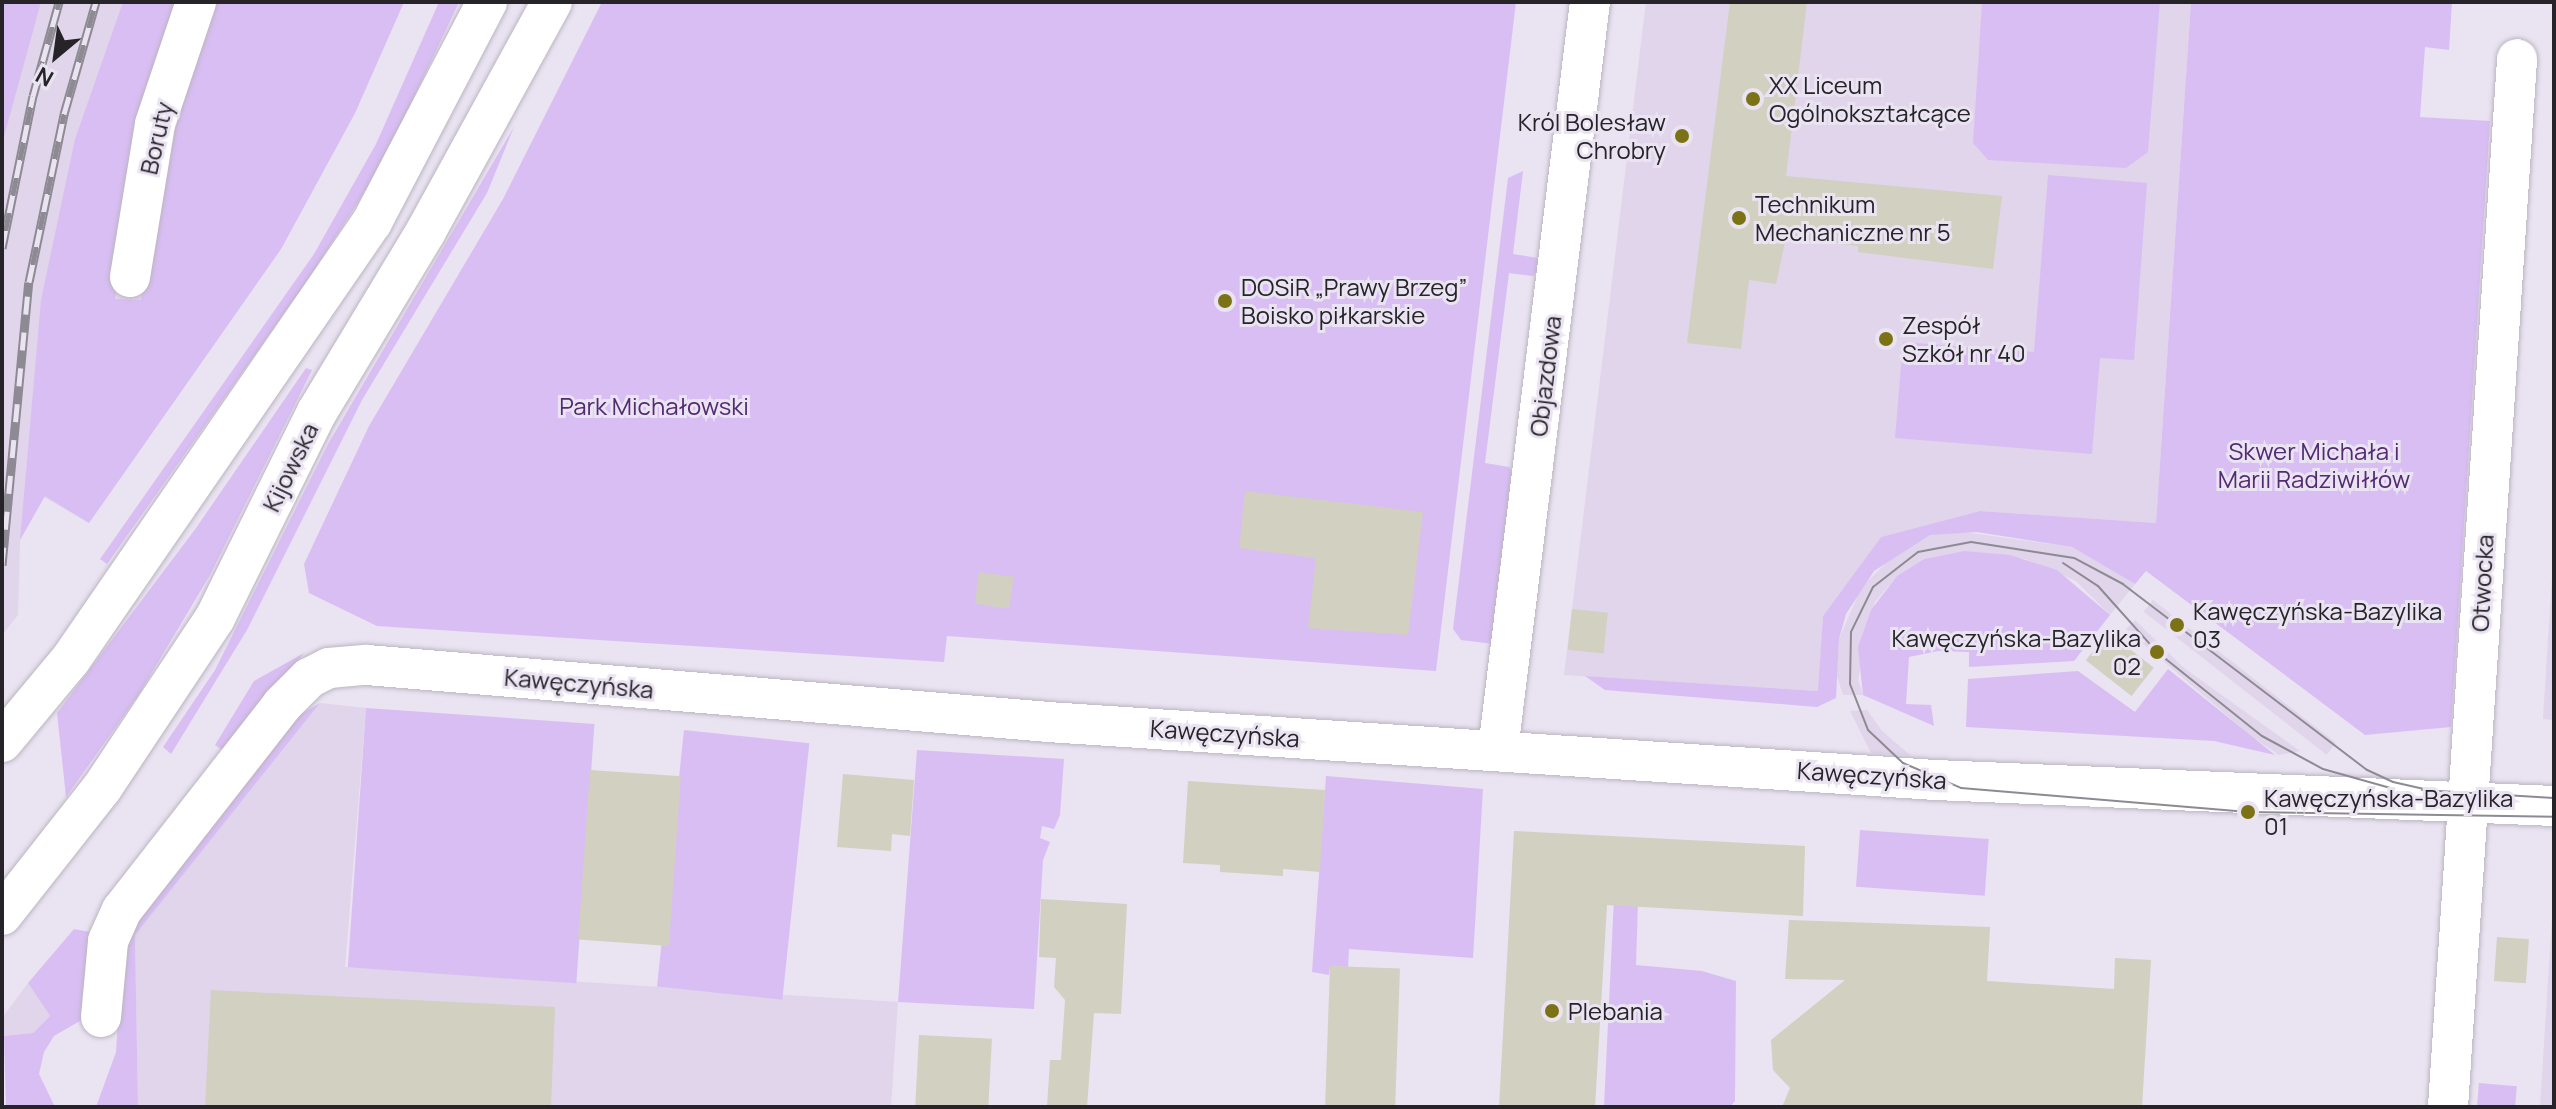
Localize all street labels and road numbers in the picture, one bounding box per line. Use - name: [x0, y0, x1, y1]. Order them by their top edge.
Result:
- street label: Boruty: [134, 99, 178, 177]
- street label: Objazdowa: [1523, 314, 1567, 438]
- street label: Kijowska: [256, 418, 324, 516]
- street label: Otwocka: [2465, 533, 2499, 633]
- street label: Kawęczyńska: [503, 662, 655, 704]
- street label: Kawęczyńska: [1149, 713, 1301, 753]
- street label: Kawęczyńska: [1796, 755, 1948, 795]

